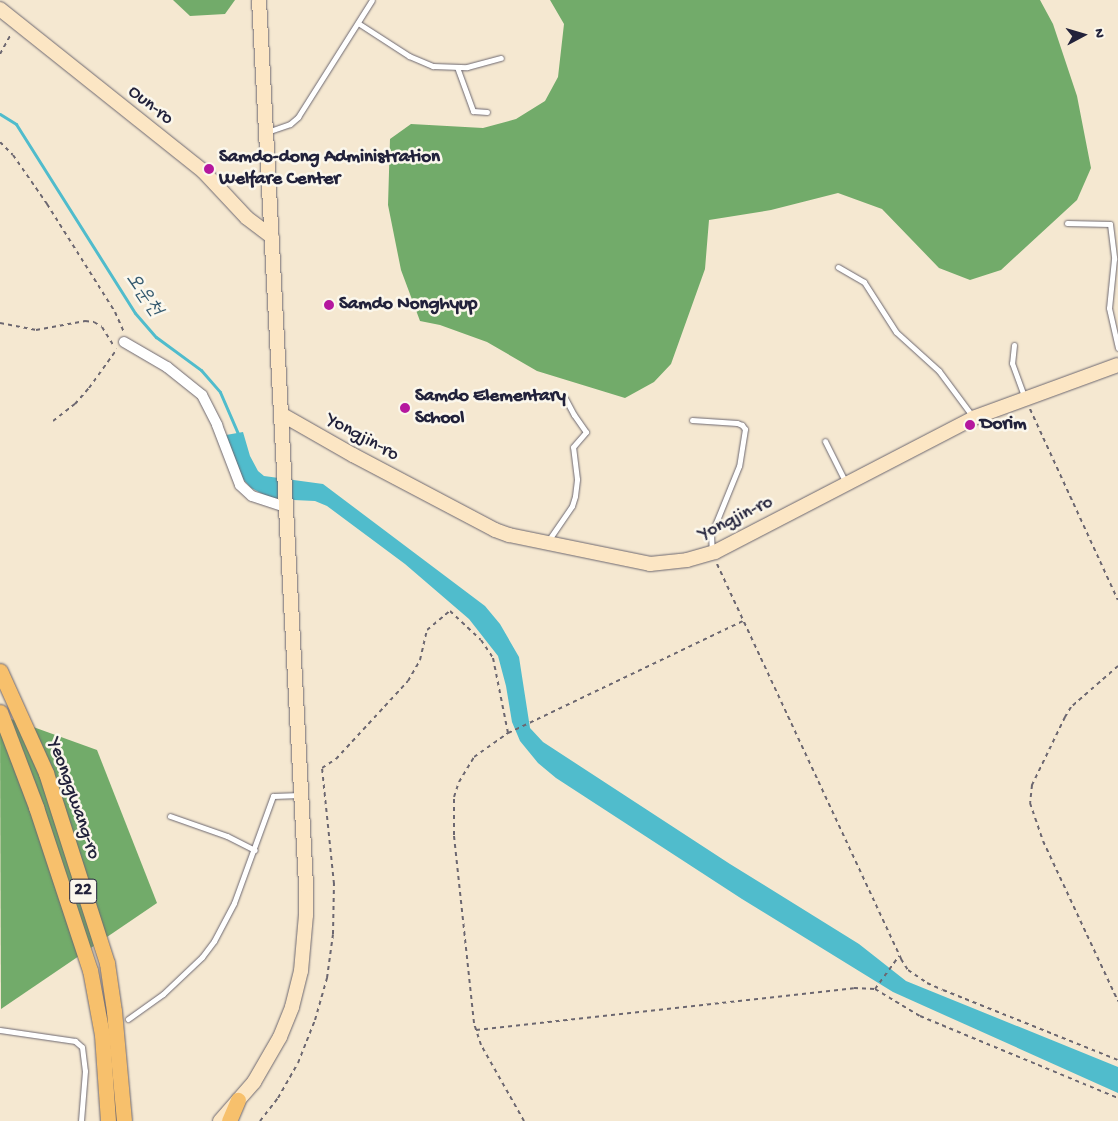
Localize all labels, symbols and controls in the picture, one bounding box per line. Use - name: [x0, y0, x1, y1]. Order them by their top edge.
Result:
- north arrow: [1058, 10, 1108, 60]
- text: N: [1089, 28, 1107, 39]
- street label: Oun-ro: [123, 81, 177, 131]
- place label: Samdo-dong Administration Welfare Center: [219, 147, 440, 191]
- marker: Samdo-dong Administration Welfare Center: [203, 163, 215, 175]
- water label: 오운천: [119, 268, 167, 322]
- place label: Samdo Nonghyup: [339, 294, 477, 316]
- marker: Samdo Nonghyup: [323, 299, 335, 311]
- place label: Samdo Elementary School: [415, 386, 566, 430]
- marker: Samdo Elementary School: [399, 402, 411, 414]
- street label: Yongjin-ro: [322, 409, 402, 467]
- place label: Dorim: [980, 414, 1027, 436]
- marker: Dorim: [964, 419, 976, 431]
- street label: Yongjin-ro: [695, 491, 777, 547]
- street label: Yeonggwang-ro: [42, 735, 104, 863]
- road number: 22: [68, 876, 98, 906]

